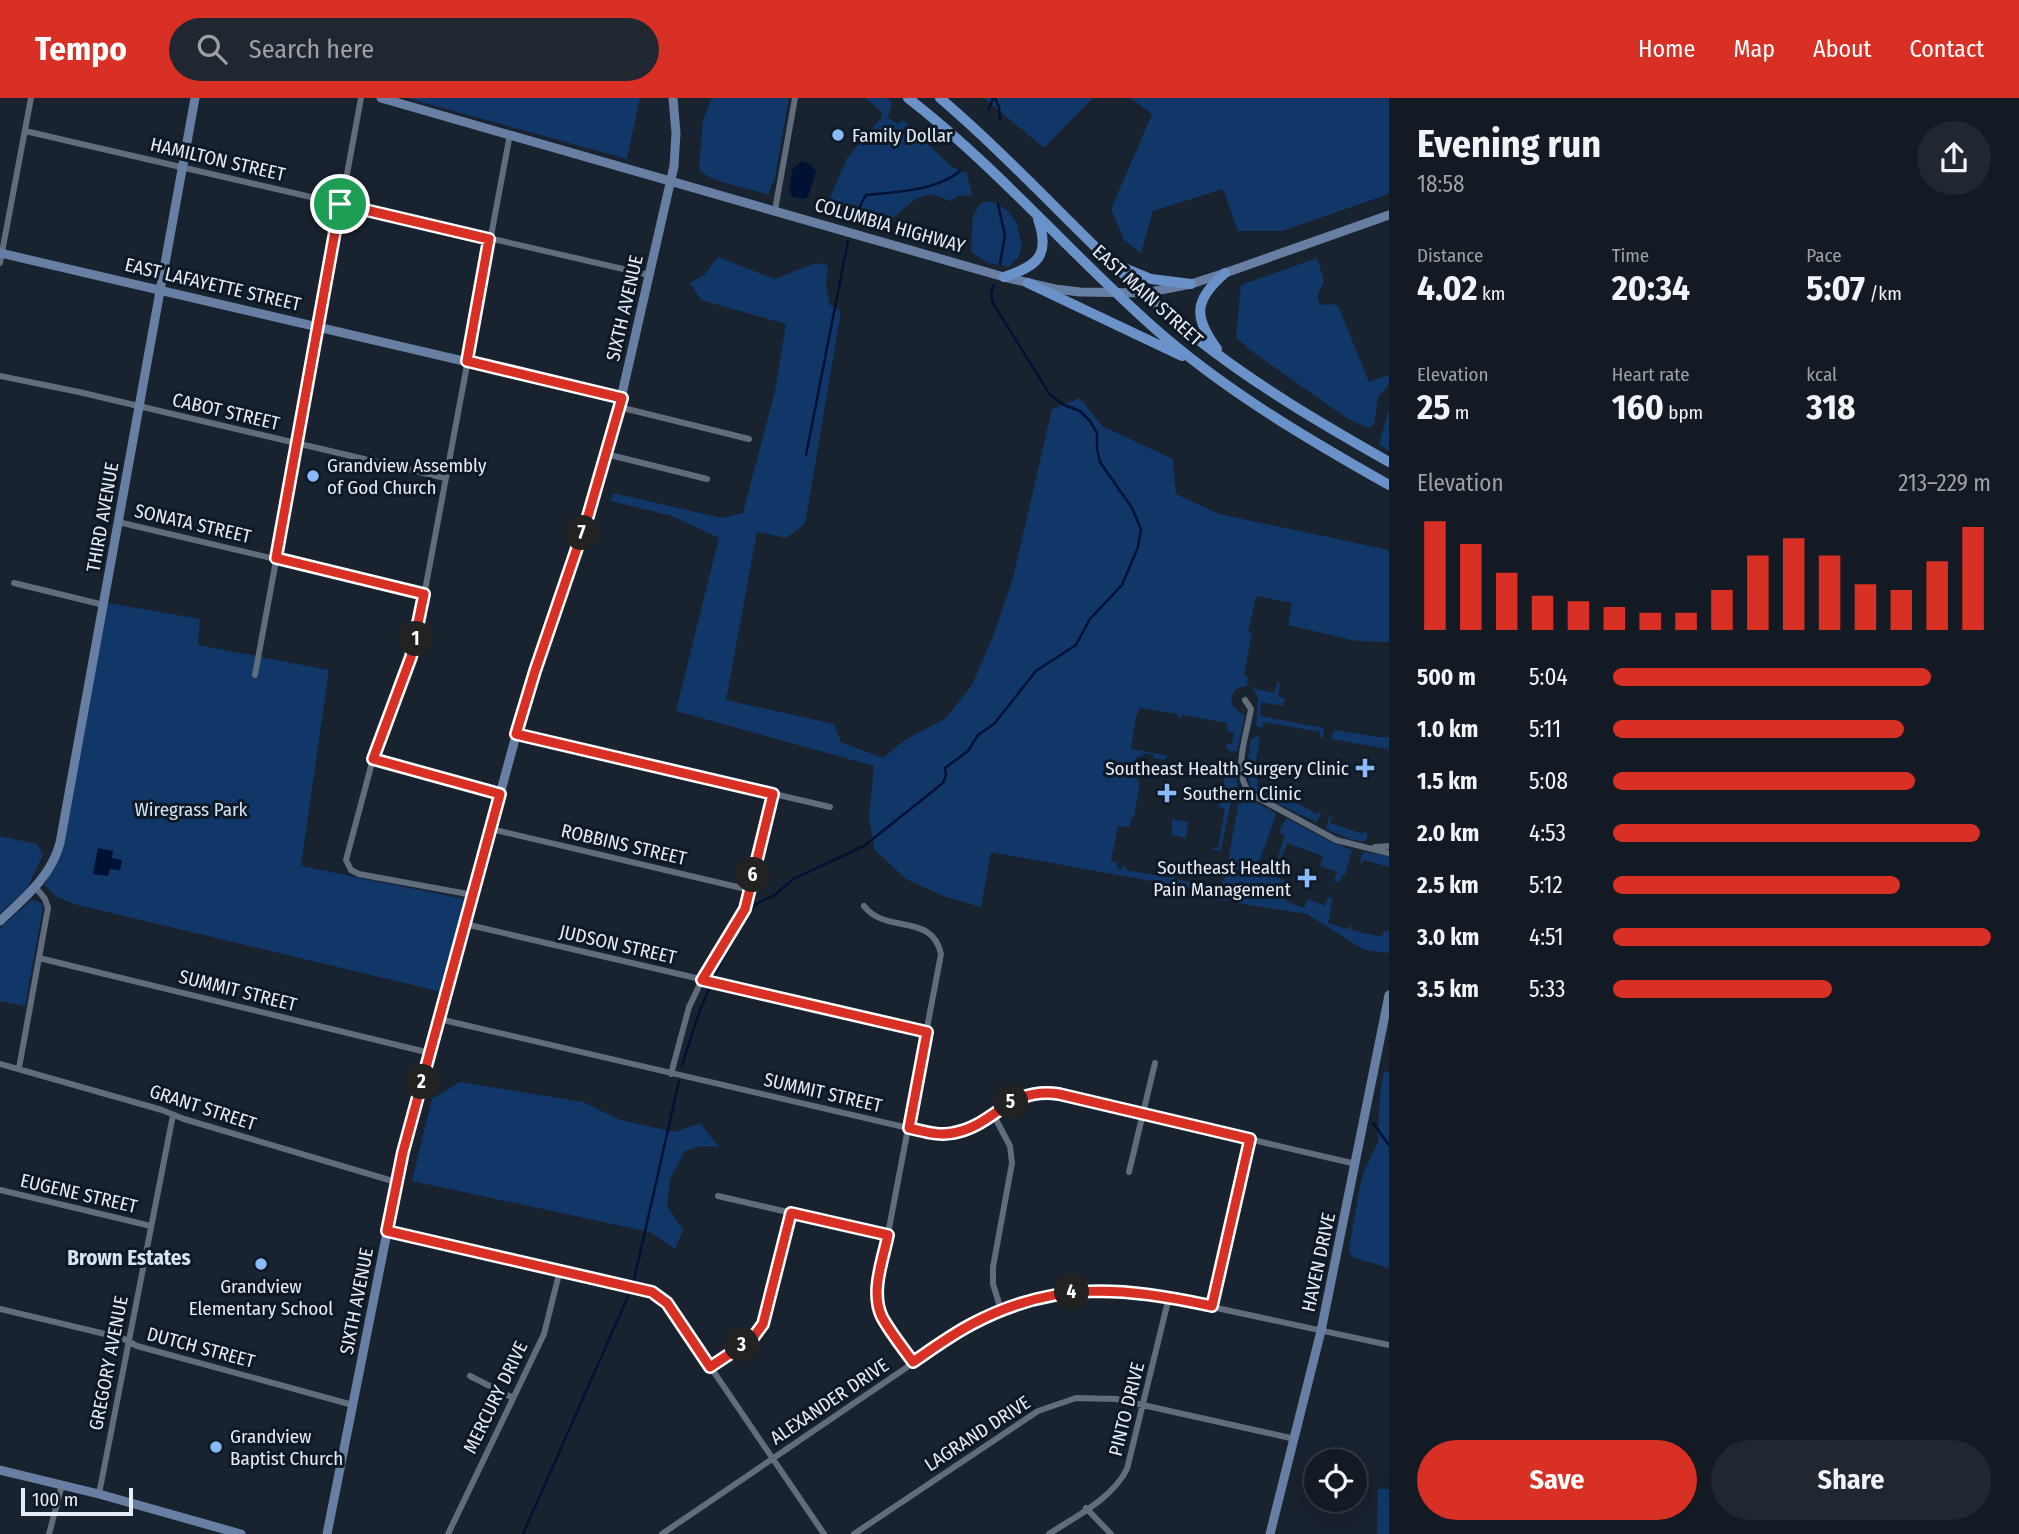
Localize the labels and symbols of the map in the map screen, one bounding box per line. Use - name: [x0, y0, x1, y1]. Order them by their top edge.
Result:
- place label: Family Dollar: [852, 124, 953, 147]
- marker: Family Dollar: [830, 127, 846, 143]
- street label: HAMILTON STREET: [148, 133, 288, 186]
- pin: [310, 174, 370, 234]
- street label: COLUMBIA HIGHWAY: [812, 193, 968, 258]
- street label: EAST MAIN STREET: [1088, 240, 1208, 351]
- street label: EAST LAFAYETTE STREET: [123, 253, 303, 316]
- street label: SIXTH AVENUE: [601, 253, 648, 364]
- street label: CABOT STREET: [170, 388, 282, 435]
- place label: Grandview Assembly of God Church: [327, 454, 487, 499]
- street label: THIRD AVENUE: [82, 460, 123, 574]
- marker: Grandview Assembly of God Church: [305, 468, 321, 484]
- street label: SONATA STREET: [132, 499, 254, 548]
- pin: 7: [564, 516, 600, 550]
- pin: 1: [398, 622, 434, 656]
- place label: Southeast Health Surgery Clinic: [1105, 757, 1349, 780]
- marker: Southeast Health Surgery Clinic: [1355, 758, 1375, 778]
- place label: Southern Clinic: [1183, 782, 1301, 805]
- marker: Southern Clinic: [1157, 783, 1177, 803]
- park label: Wiregrass Park: [135, 798, 248, 821]
- street label: ROBBINS STREET: [559, 819, 689, 870]
- place label: Southeast Health Pain Management: [1153, 856, 1292, 901]
- pin: 6: [736, 858, 770, 892]
- marker: Southeast Health Pain Management: [1297, 868, 1317, 888]
- street label: JUDSON STREET: [557, 920, 679, 969]
- street label: SUMMIT STREET: [177, 965, 299, 1016]
- pin: 2: [404, 1065, 440, 1100]
- street label: SUMMIT STREET: [762, 1068, 884, 1117]
- street label: GRANT STREET: [147, 1079, 259, 1136]
- pin: 5: [993, 1084, 1028, 1119]
- street label: EUGENE STREET: [18, 1169, 140, 1218]
- street label: HAVEN DRIVE: [1297, 1210, 1340, 1314]
- district label: Brown Estates: [67, 1245, 191, 1271]
- street label: SIXTH AVENUE: [335, 1246, 378, 1356]
- marker: Grandview Elementary School: [253, 1256, 269, 1272]
- pin: 4: [1054, 1274, 1090, 1310]
- place label: Grandview Elementary School: [189, 1275, 333, 1320]
- street label: GREGORY AVENUE: [84, 1294, 133, 1432]
- street label: DUTCH STREET: [144, 1322, 258, 1373]
- pin: 3: [724, 1328, 760, 1362]
- street label: MERCURY DRIVE: [458, 1337, 533, 1457]
- street label: ALEXANDER DRIVE: [766, 1353, 893, 1449]
- street label: PINTO DRIVE: [1104, 1360, 1149, 1458]
- street label: LAGRAND DRIVE: [920, 1391, 1035, 1476]
- place label: Grandview Baptist Church: [230, 1425, 343, 1470]
- marker: Grandview Baptist Church: [208, 1439, 224, 1455]
- scale bar: [21, 1485, 133, 1517]

